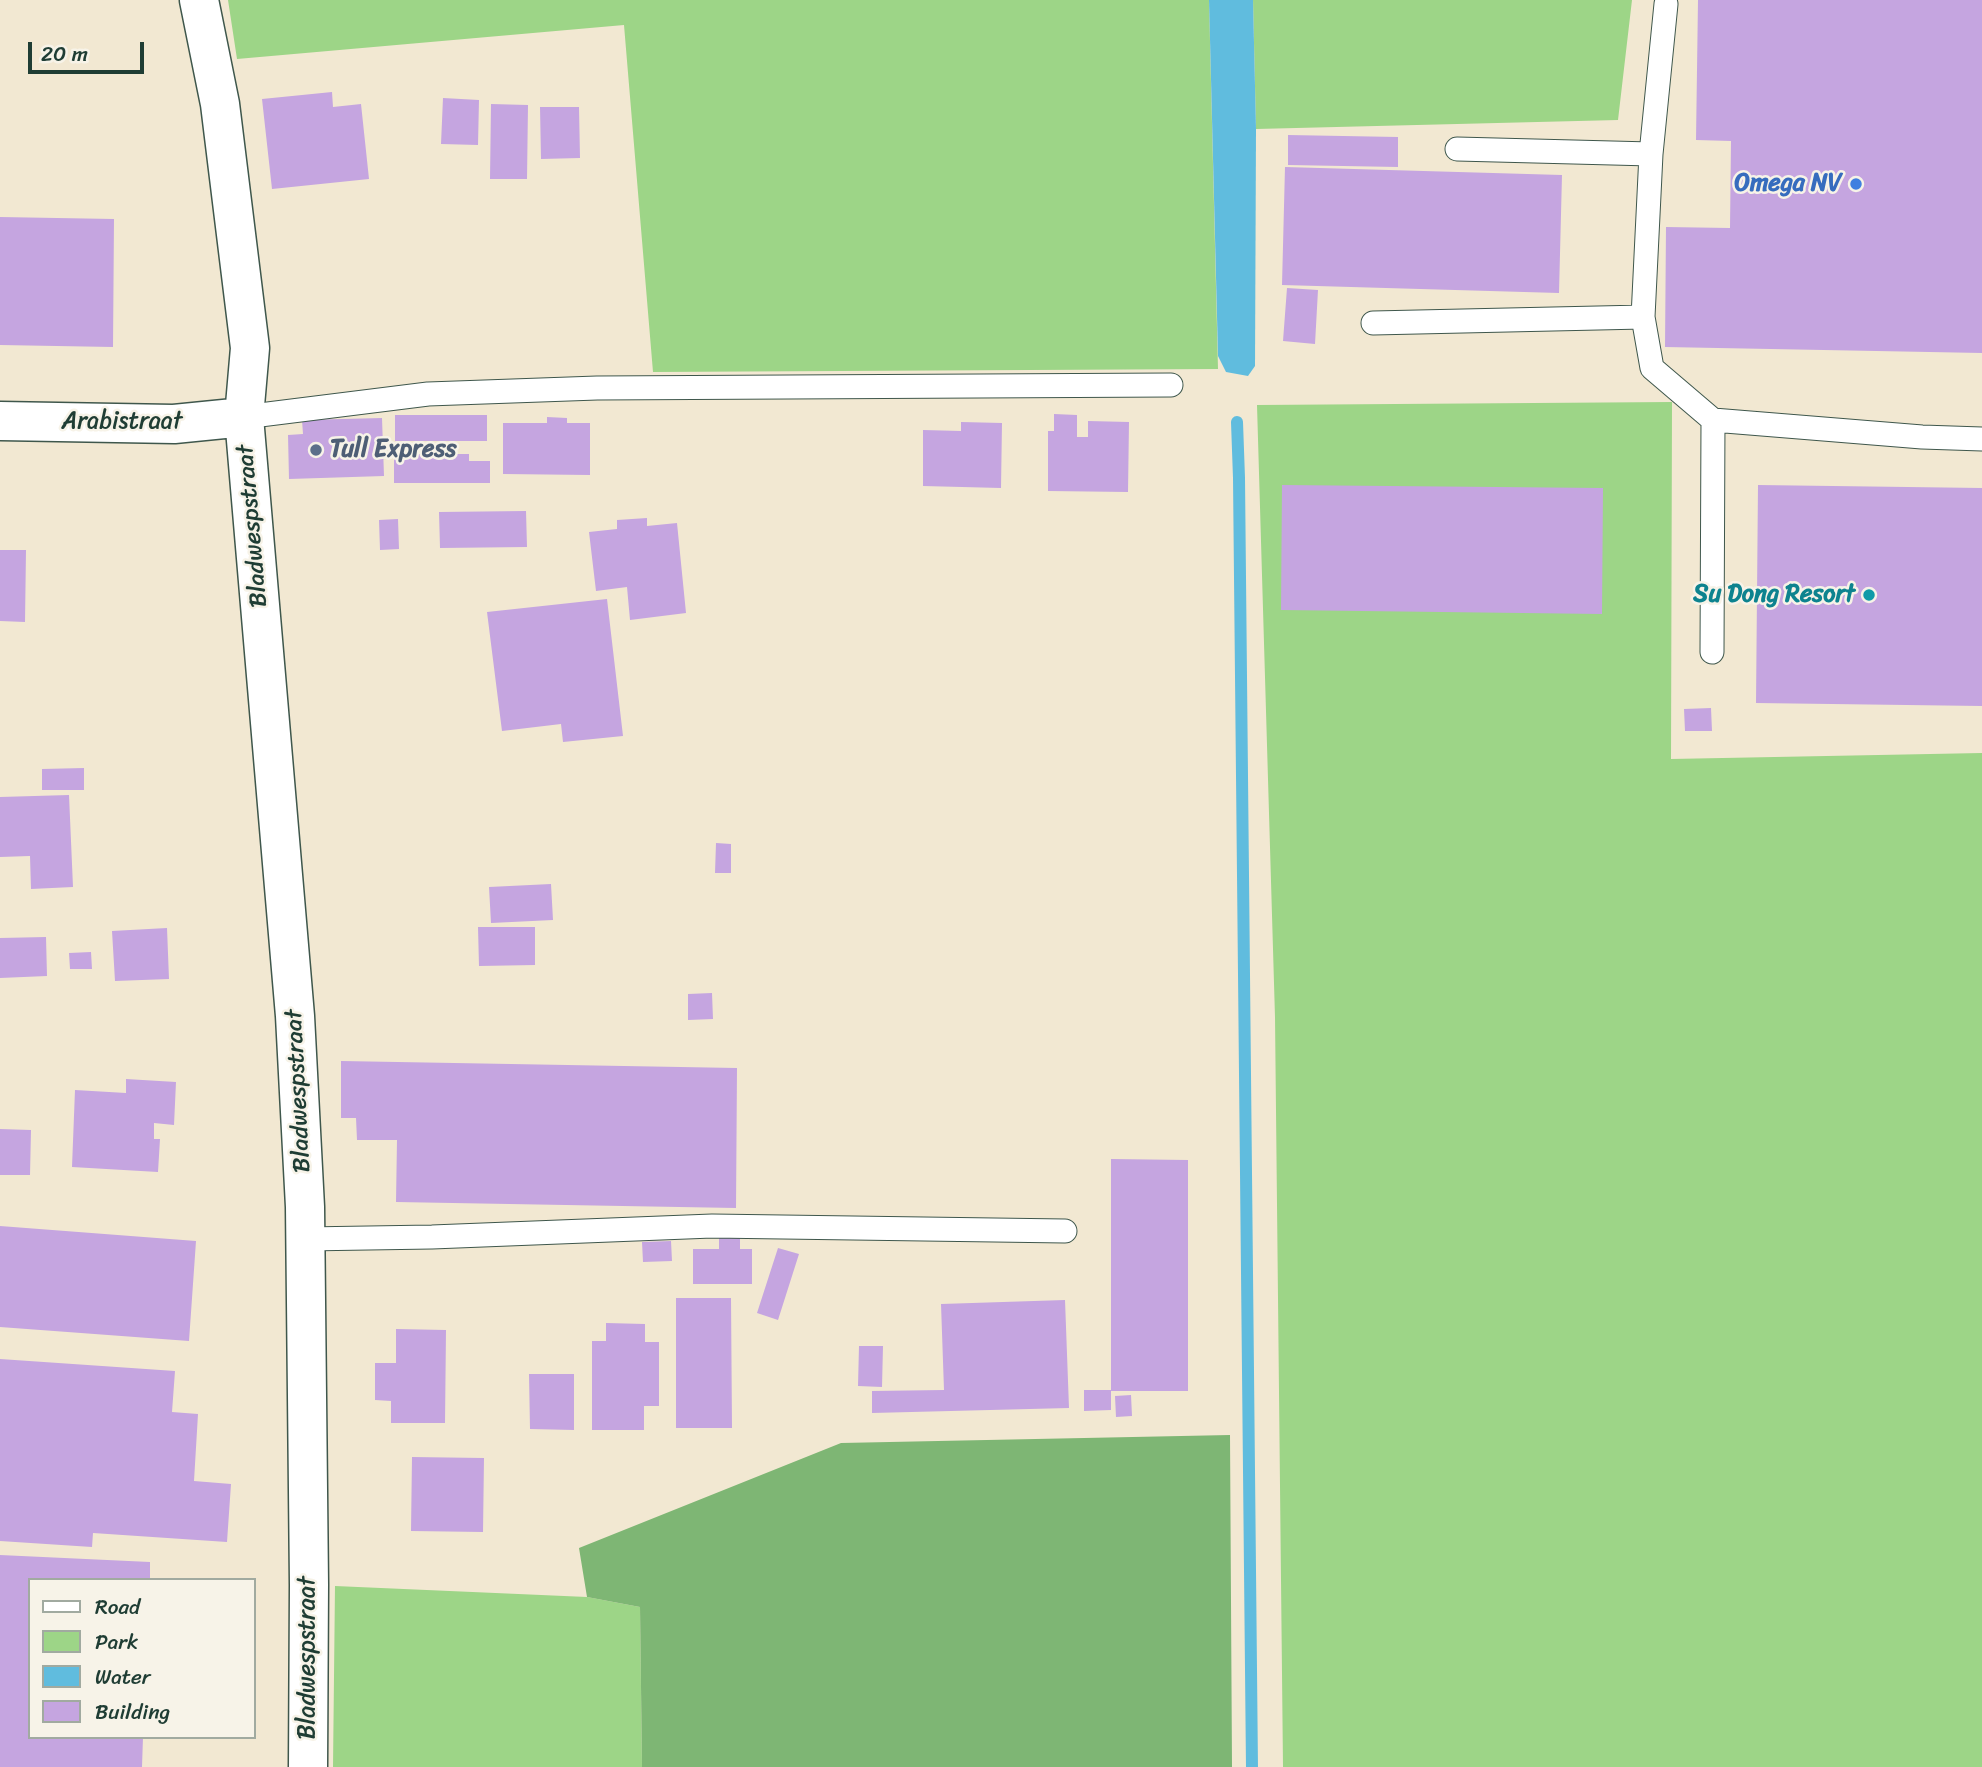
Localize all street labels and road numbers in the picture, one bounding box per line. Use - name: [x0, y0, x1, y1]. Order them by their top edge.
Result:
- street label: Arabistraat: [61, 408, 183, 436]
- street label: Bladwespstraat: [232, 443, 274, 609]
- street label: Bladwespstraat: [280, 1009, 318, 1173]
- street label: Bladwespstraat: [294, 1576, 322, 1740]

